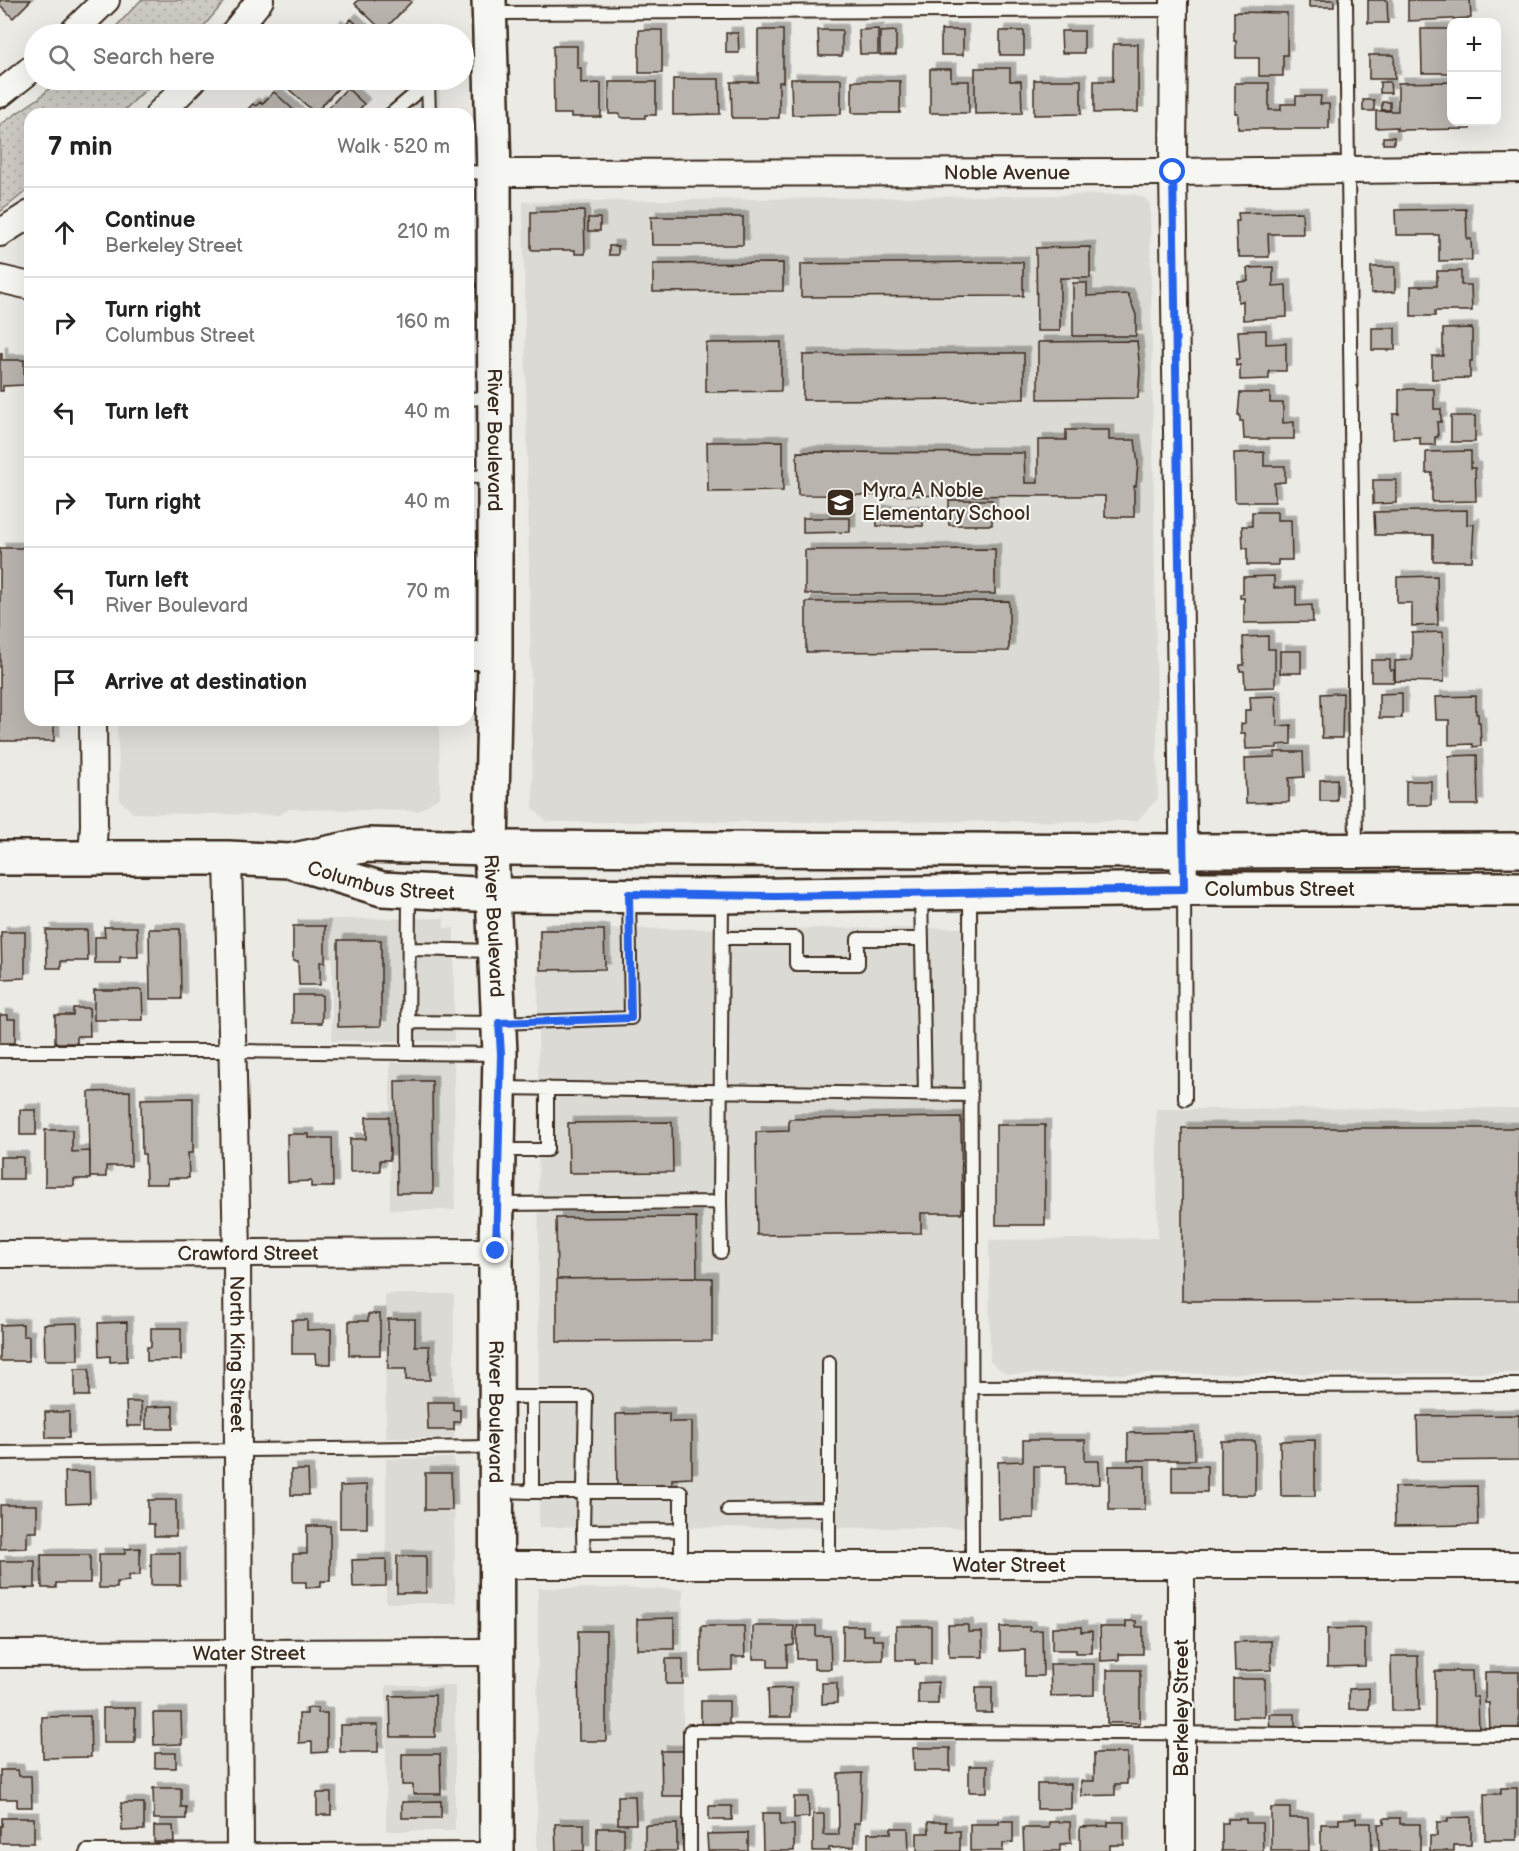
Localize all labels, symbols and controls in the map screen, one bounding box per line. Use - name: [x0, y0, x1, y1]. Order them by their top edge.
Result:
- map controls: [1447, 18, 1501, 126]
- button: +: [1447, 18, 1501, 72]
- search box: [24, 24, 474, 90]
- icon: search: [45, 41, 78, 74]
- text: Search here: [93, 44, 215, 71]
- button: −: [1447, 72, 1501, 126]
- text: 7 min: [48, 132, 112, 163]
- text: Walk · 520 m: [337, 135, 450, 159]
- route start: [1159, 158, 1185, 184]
- street label: Noble Avenue: [944, 161, 1070, 185]
- text: Continue: [105, 207, 195, 234]
- icon: ahead: [48, 216, 81, 249]
- text: 210 m: [397, 220, 450, 244]
- text: Berkeley Street: [105, 234, 243, 258]
- text: Turn right: [105, 297, 201, 324]
- icon: right: [48, 306, 81, 339]
- text: 160 m: [396, 310, 450, 334]
- text: Columbus Street: [105, 324, 255, 348]
- street label: River Boulevard: [482, 368, 506, 512]
- icon: left: [48, 396, 81, 429]
- text: Turn left: [105, 399, 189, 426]
- text: 40 m: [404, 400, 450, 424]
- place label: Myra A Noble Elementary School: [862, 479, 1030, 526]
- icon: right: [48, 486, 81, 519]
- school or university icon: Myra A Noble Elementary School: [825, 486, 857, 518]
- text: Turn right: [105, 489, 201, 516]
- text: 40 m: [404, 490, 450, 514]
- text: Turn left: [105, 567, 189, 594]
- icon: left: [48, 576, 81, 609]
- text: 70 m: [406, 580, 450, 604]
- text: River Boulevard: [105, 594, 248, 618]
- icon: arrive: [48, 666, 81, 699]
- text: Arrive at destination: [105, 669, 307, 696]
- street label: River Boulevard: [478, 854, 509, 998]
- street label: Columbus Street: [304, 856, 455, 906]
- street label: Columbus Street: [1205, 878, 1355, 902]
- route end: [482, 1237, 508, 1263]
- street label: Crawford Street: [178, 1242, 318, 1266]
- street label: North King Street: [224, 1275, 249, 1432]
- street label: River Boulevard: [483, 1340, 507, 1483]
- street label: Water Street: [952, 1554, 1066, 1578]
- street label: Berkeley Street: [1170, 1639, 1194, 1777]
- street label: Water Street: [192, 1642, 306, 1666]

